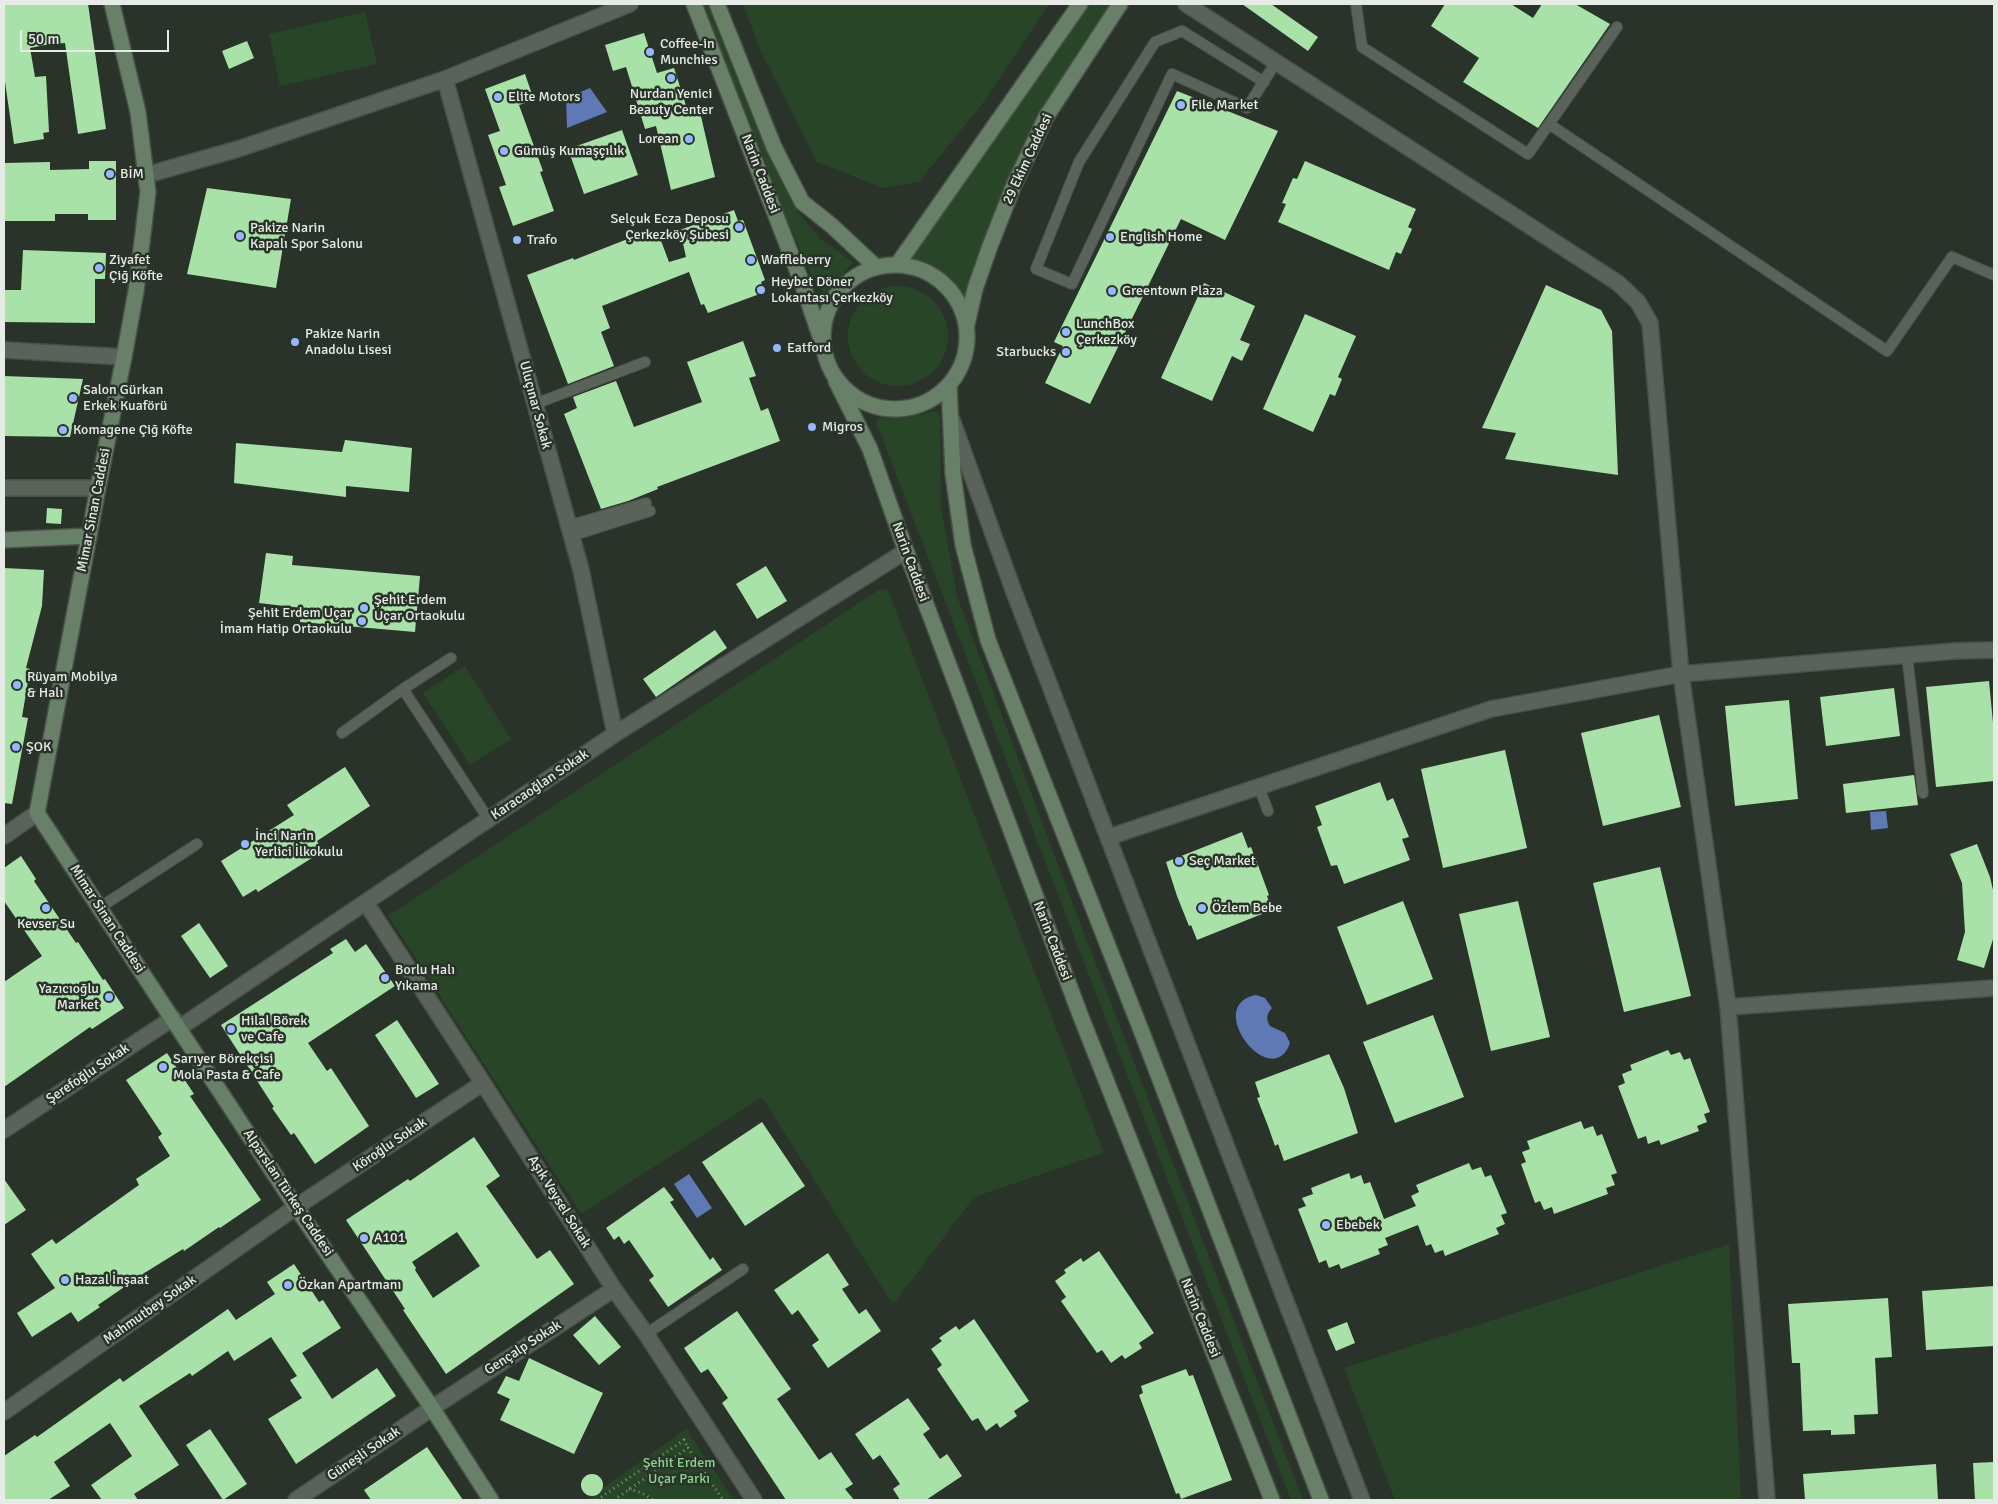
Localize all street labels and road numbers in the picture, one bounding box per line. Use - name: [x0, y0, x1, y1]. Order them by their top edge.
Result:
- street label: 29 Ekim Caddesi: [1000, 111, 1056, 207]
- street label: Narin Caddesi: [737, 132, 783, 216]
- street label: Uluçınar Sokak: [515, 359, 555, 451]
- street label: Mimar Sinan Caddesi: [74, 447, 114, 573]
- street label: Narin Caddesi: [888, 520, 932, 604]
- street label: Karacaoğlan Sokak: [488, 746, 592, 824]
- street label: Mimar Sinan Caddesi: [66, 862, 148, 976]
- street label: Narin Caddesi: [1029, 899, 1075, 983]
- street label: Şerefoğlu Sokak: [43, 1040, 133, 1108]
- street label: Köroğlu Sokak: [350, 1114, 430, 1176]
- street label: Alparslan Türkeş Caddesi: [239, 1126, 337, 1260]
- street label: Aşık Veysel Sokak: [524, 1153, 594, 1251]
- street label: Mahmutbey Sokak: [100, 1272, 200, 1348]
- street label: Narin Caddesi: [1177, 1276, 1223, 1360]
- street label: Gençalp Sokak: [481, 1317, 565, 1379]
- street label: Güneşli Sokak: [324, 1423, 404, 1485]

